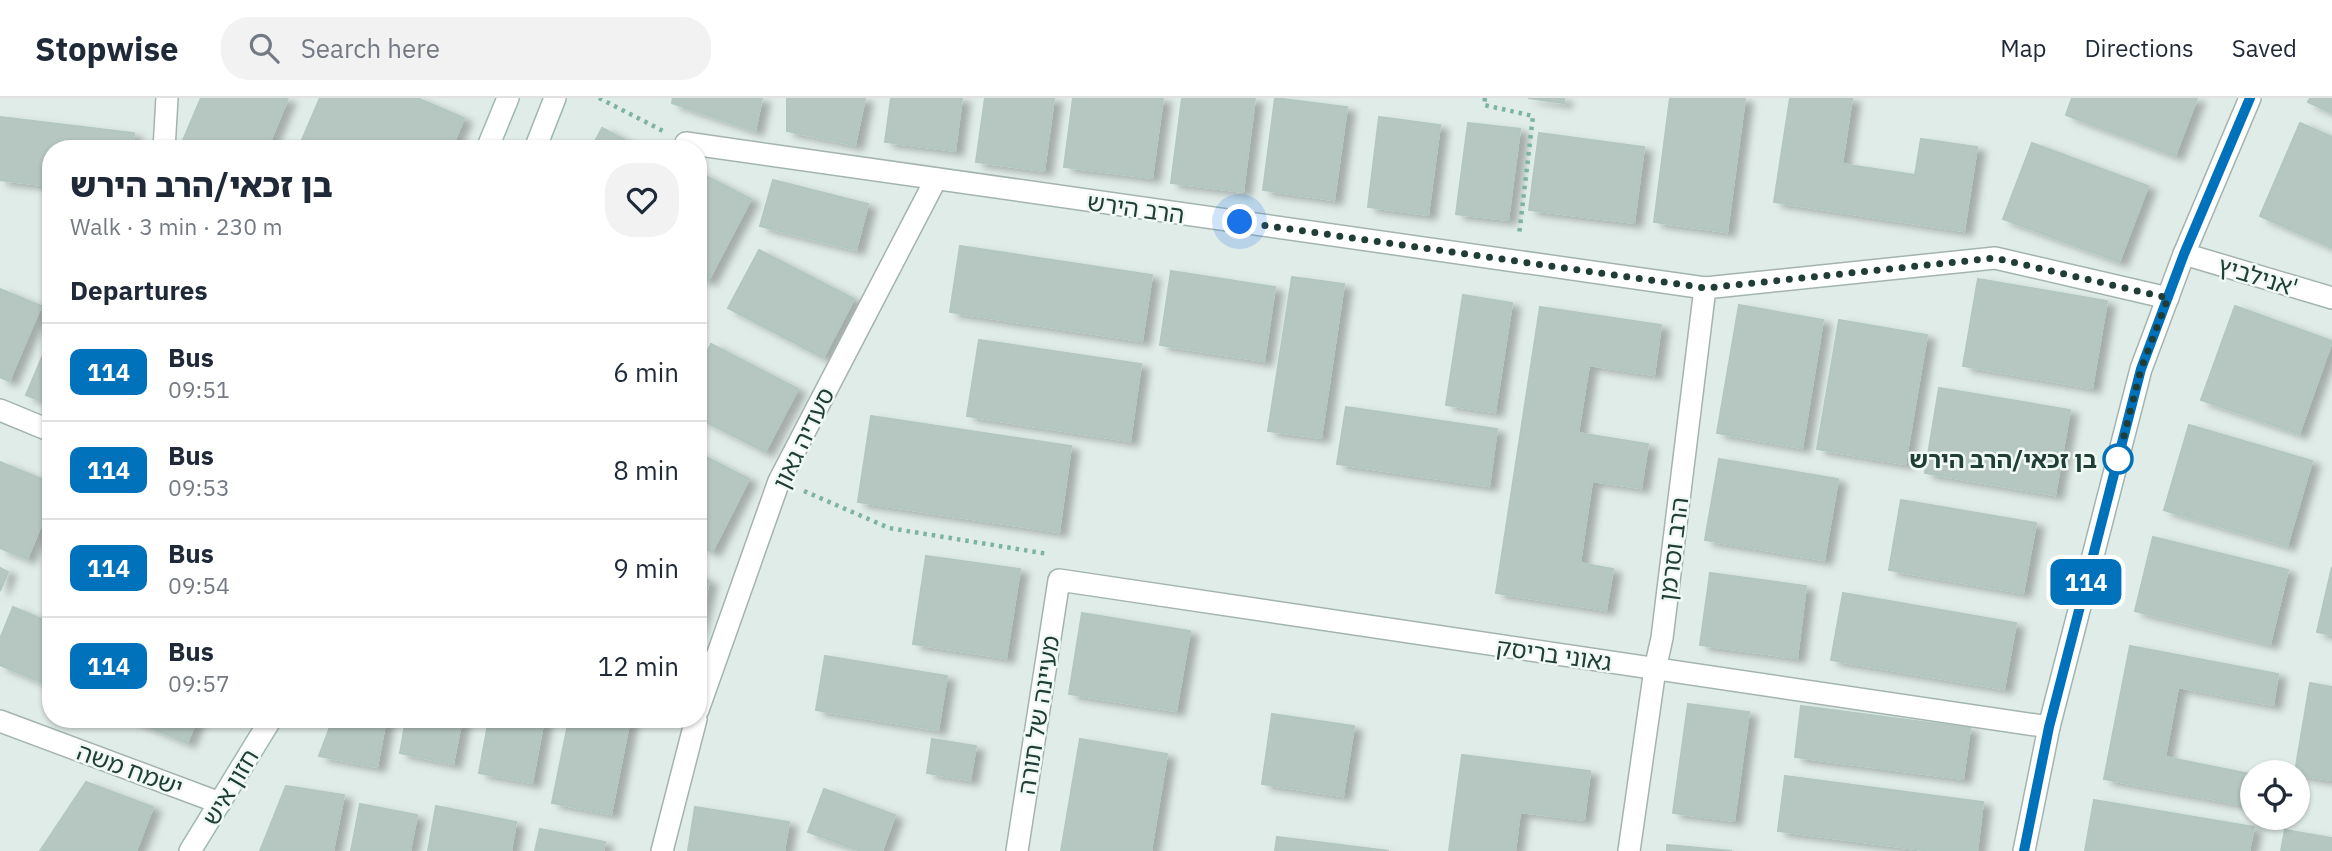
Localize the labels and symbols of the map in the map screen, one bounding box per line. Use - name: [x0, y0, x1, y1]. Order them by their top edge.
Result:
- street label: הרב הירש: [1085, 185, 1187, 231]
- your location: [1222, 204, 1257, 239]
- street label: אנילביץ': [2214, 249, 2302, 303]
- street label: סעדיה גאון: [765, 382, 841, 494]
- place label: בן זכאי/הרב הירש: [1909, 443, 2097, 475]
- marker: בן זכאי/הרב הירש: [2103, 444, 2133, 474]
- street label: הרב וסרמן: [1651, 495, 1695, 603]
- line badge: 114: [2046, 559, 2126, 605]
- street label: גאוני בריסק: [1494, 630, 1614, 678]
- street label: מעיינה של תורה: [1010, 633, 1066, 797]
- street label: ישמח משה: [73, 735, 187, 803]
- street label: חזון איש: [195, 743, 265, 831]

